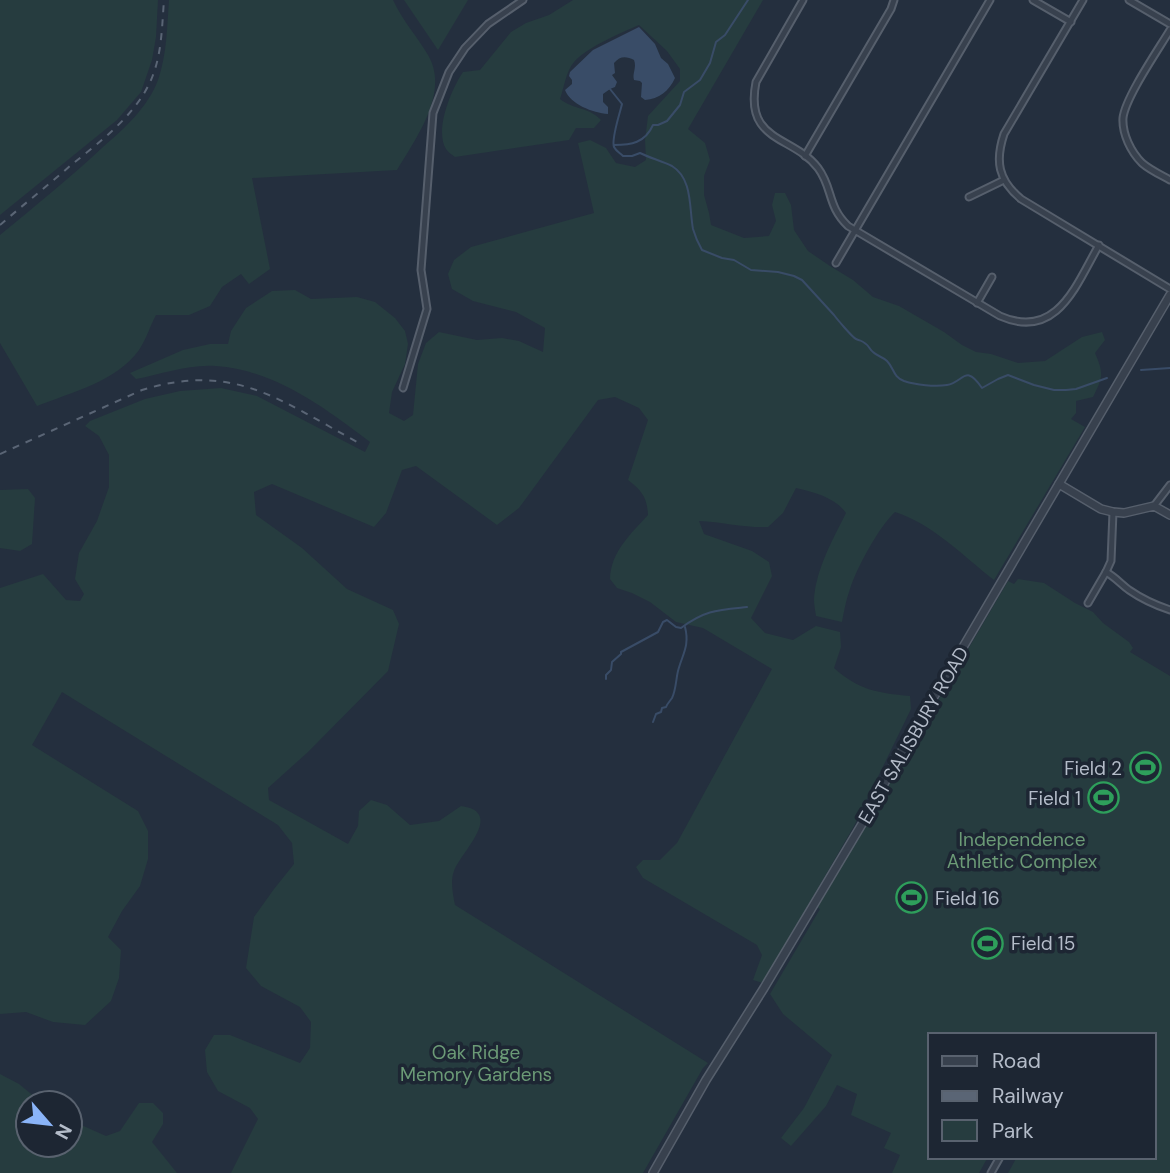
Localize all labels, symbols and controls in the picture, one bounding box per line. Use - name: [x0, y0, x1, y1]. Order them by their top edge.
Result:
- street label: EAST SALISBURY ROAD: [853, 642, 974, 828]
- sports icon: Field 2: [1128, 751, 1162, 785]
- place label: Field 2: [1064, 756, 1122, 781]
- sports icon: Field 1: [1087, 781, 1121, 815]
- place label: Field 1: [1028, 786, 1081, 811]
- park label: Independence Athletic Complex: [947, 827, 1098, 874]
- sports icon: Field 16: [895, 881, 929, 915]
- place label: Field 16: [935, 886, 1000, 911]
- sports icon: Field 15: [971, 926, 1005, 960]
- place label: Field 15: [1011, 931, 1075, 956]
- legend: [928, 1033, 1156, 1159]
- park label: Oak Ridge Memory Gardens: [400, 1040, 552, 1087]
- text: Road: [992, 1047, 1041, 1075]
- text: Railway: [992, 1082, 1064, 1110]
- north arrow: [14, 1089, 84, 1159]
- text: Park: [992, 1117, 1034, 1145]
- text: N: [49, 1120, 78, 1144]

